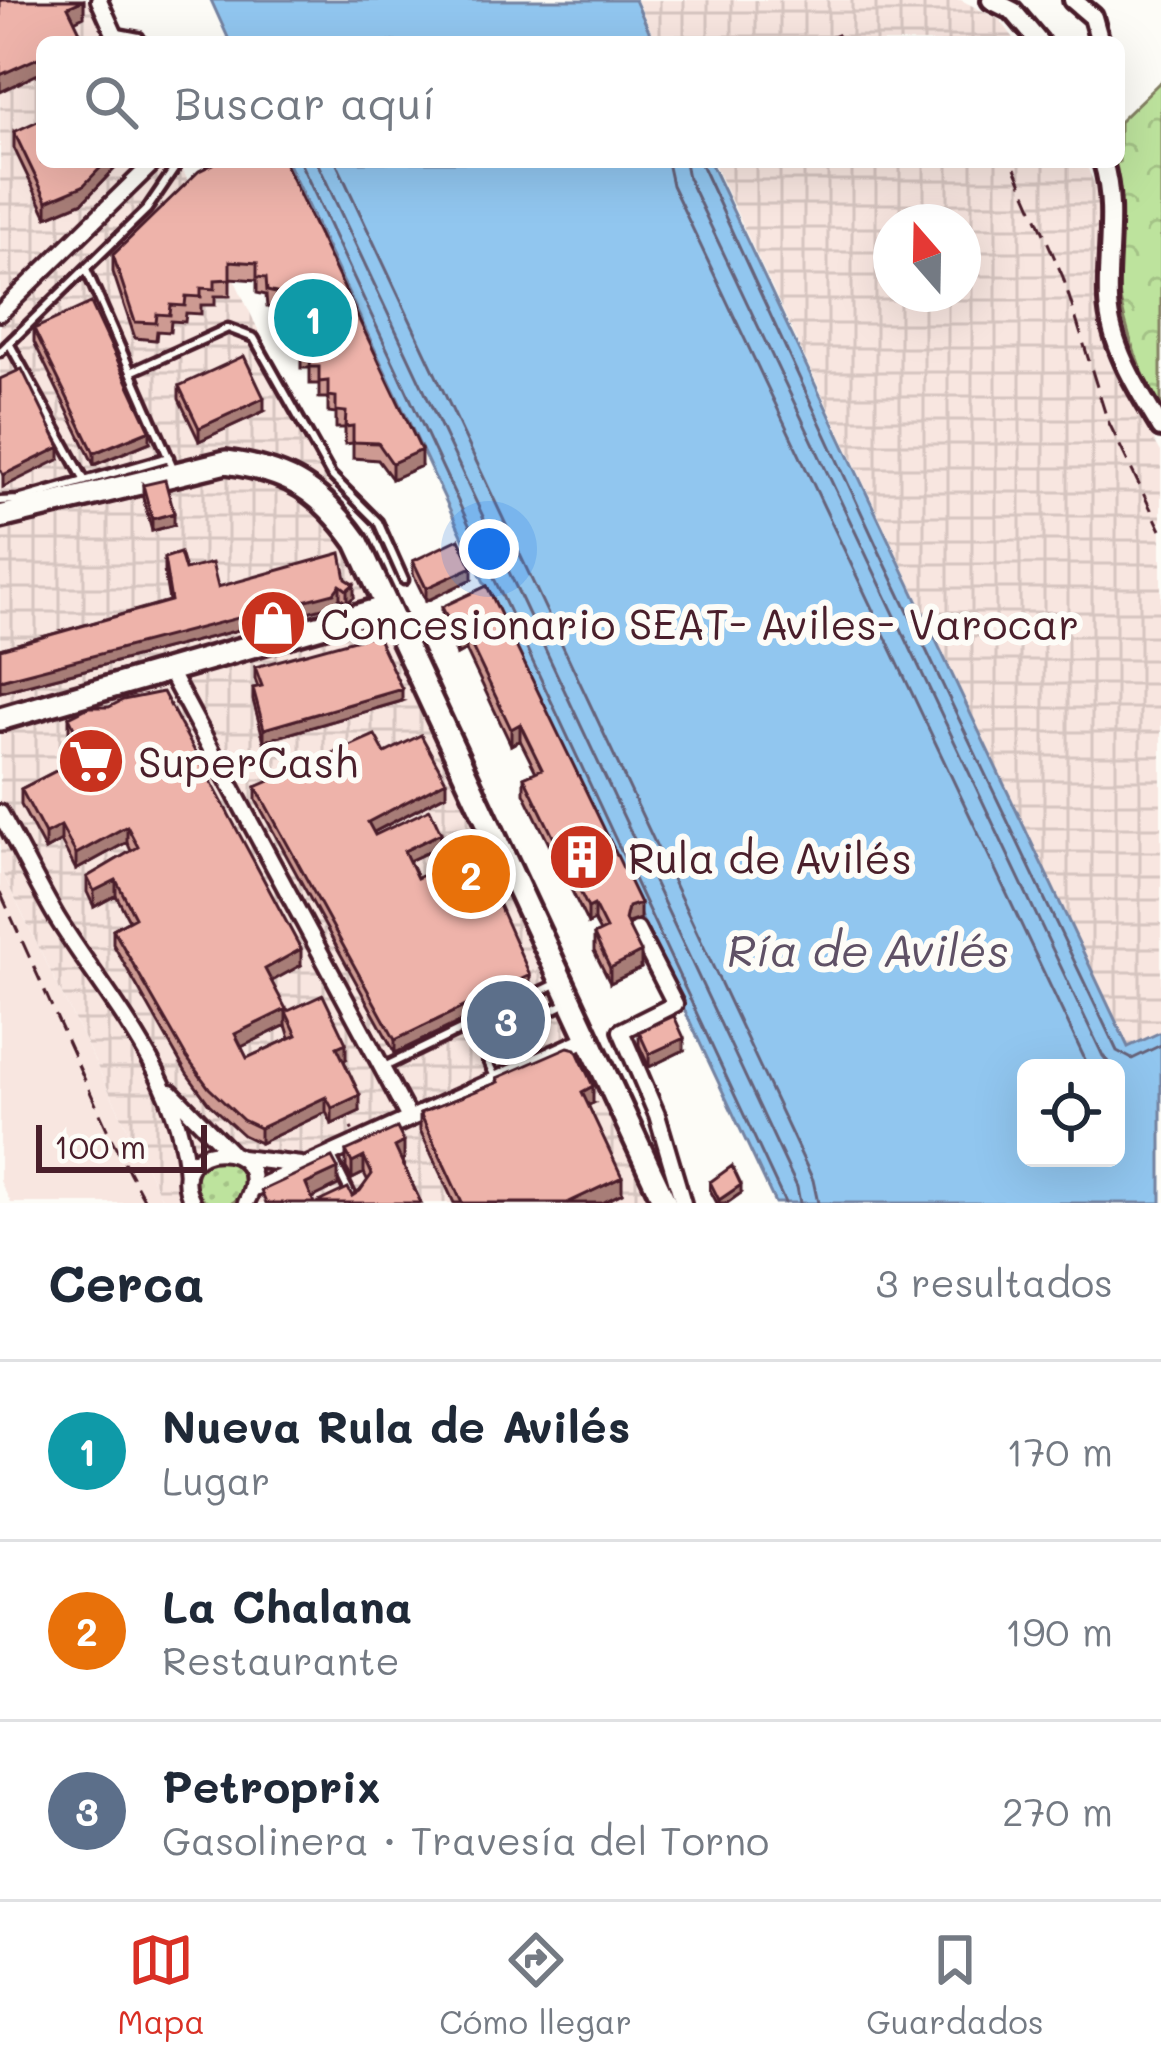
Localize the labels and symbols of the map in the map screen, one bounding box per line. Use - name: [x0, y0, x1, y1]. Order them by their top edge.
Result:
- north arrow: [873, 204, 981, 312]
- pin: 1: [274, 273, 352, 363]
- your location: [459, 519, 519, 579]
- shop icon: Concesionario SEAT- Aviles- Varocar: [238, 588, 308, 658]
- place label: Concesionario SEAT- Aviles- Varocar: [320, 596, 1079, 651]
- supermarket icon: SuperCash: [56, 726, 126, 796]
- place label: SuperCash: [138, 734, 358, 789]
- building icon: Rula de Avilés: [547, 822, 617, 892]
- pin: 2: [432, 829, 510, 919]
- place label: Rula de Avilés: [628, 830, 912, 885]
- water label: Ría de Avilés: [727, 920, 1009, 978]
- pin: 3: [467, 975, 545, 1065]
- scale bar: [36, 1119, 207, 1172]

